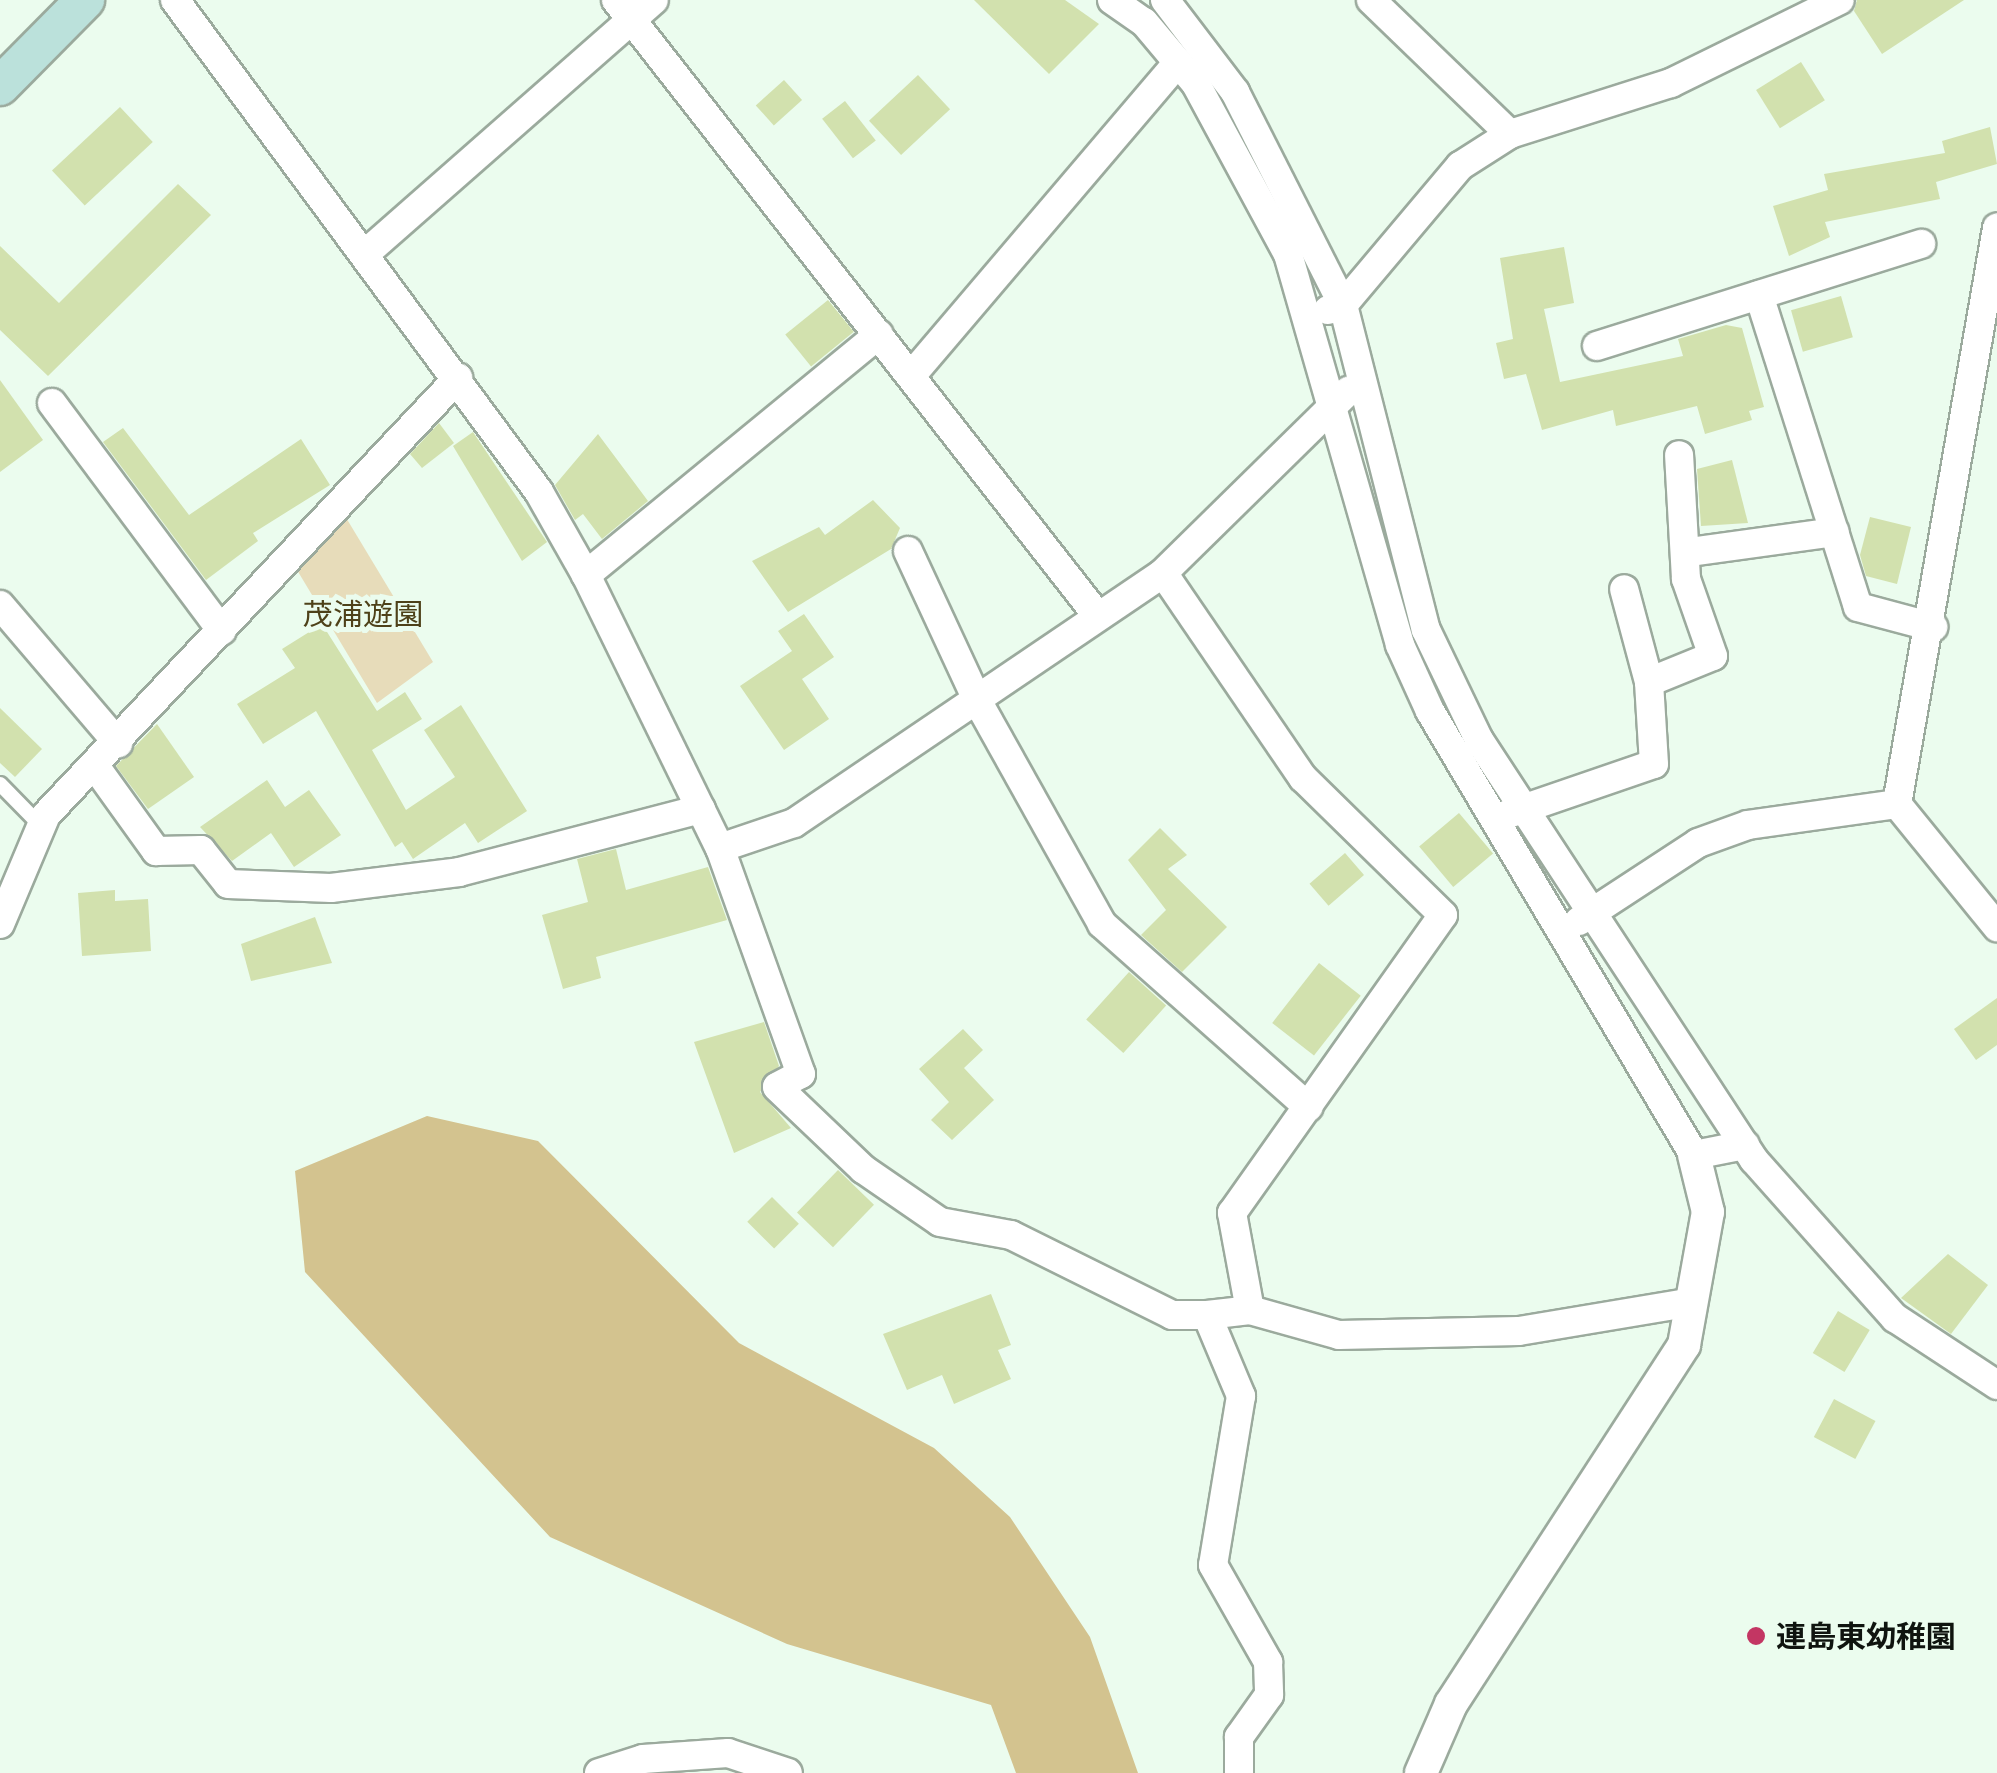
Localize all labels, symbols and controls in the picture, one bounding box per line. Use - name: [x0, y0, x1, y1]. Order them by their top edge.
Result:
- park label: 茂浦遊園: [303, 596, 423, 632]
- place label: 連島東幼稚園: [1776, 1618, 1956, 1654]
- marker: 連島東幼稚園: [1745, 1625, 1767, 1647]

